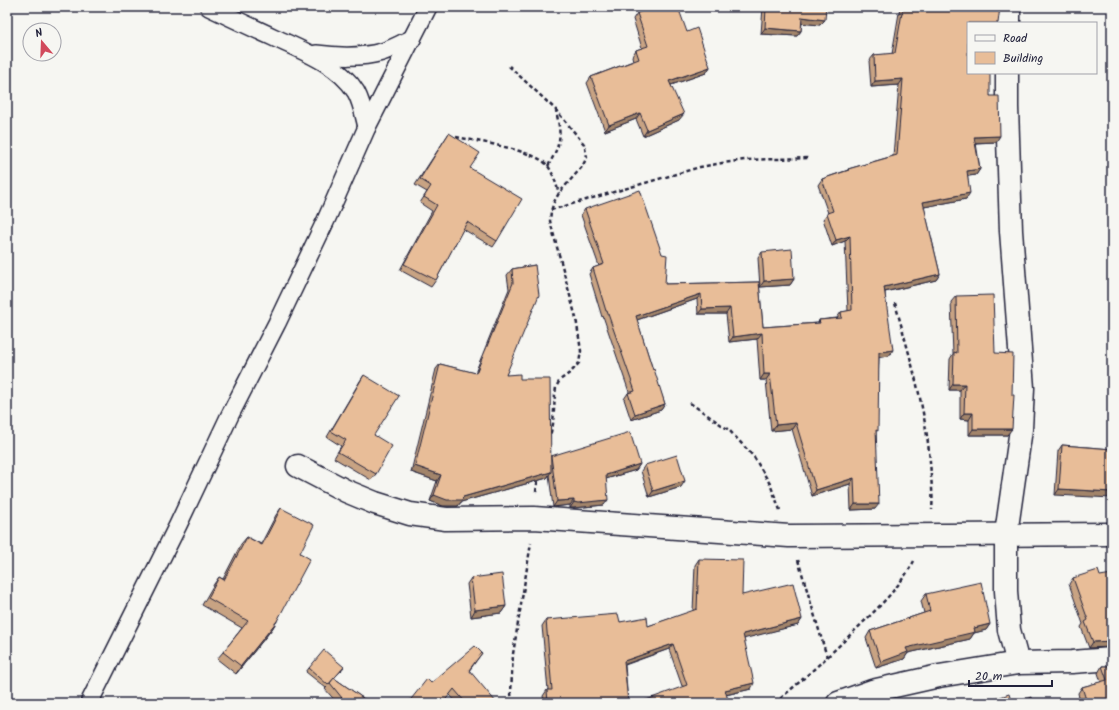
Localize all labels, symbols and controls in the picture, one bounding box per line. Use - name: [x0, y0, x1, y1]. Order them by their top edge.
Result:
- north arrow: [22, 22, 62, 62]
- legend: [967, 22, 1097, 74]
- text: N: [33, 24, 45, 43]
- text: Road: [1003, 29, 1028, 48]
- text: Building: [1003, 49, 1043, 68]
- scale bar: [969, 662, 1052, 688]
- text: 20 m: [975, 667, 1003, 686]

